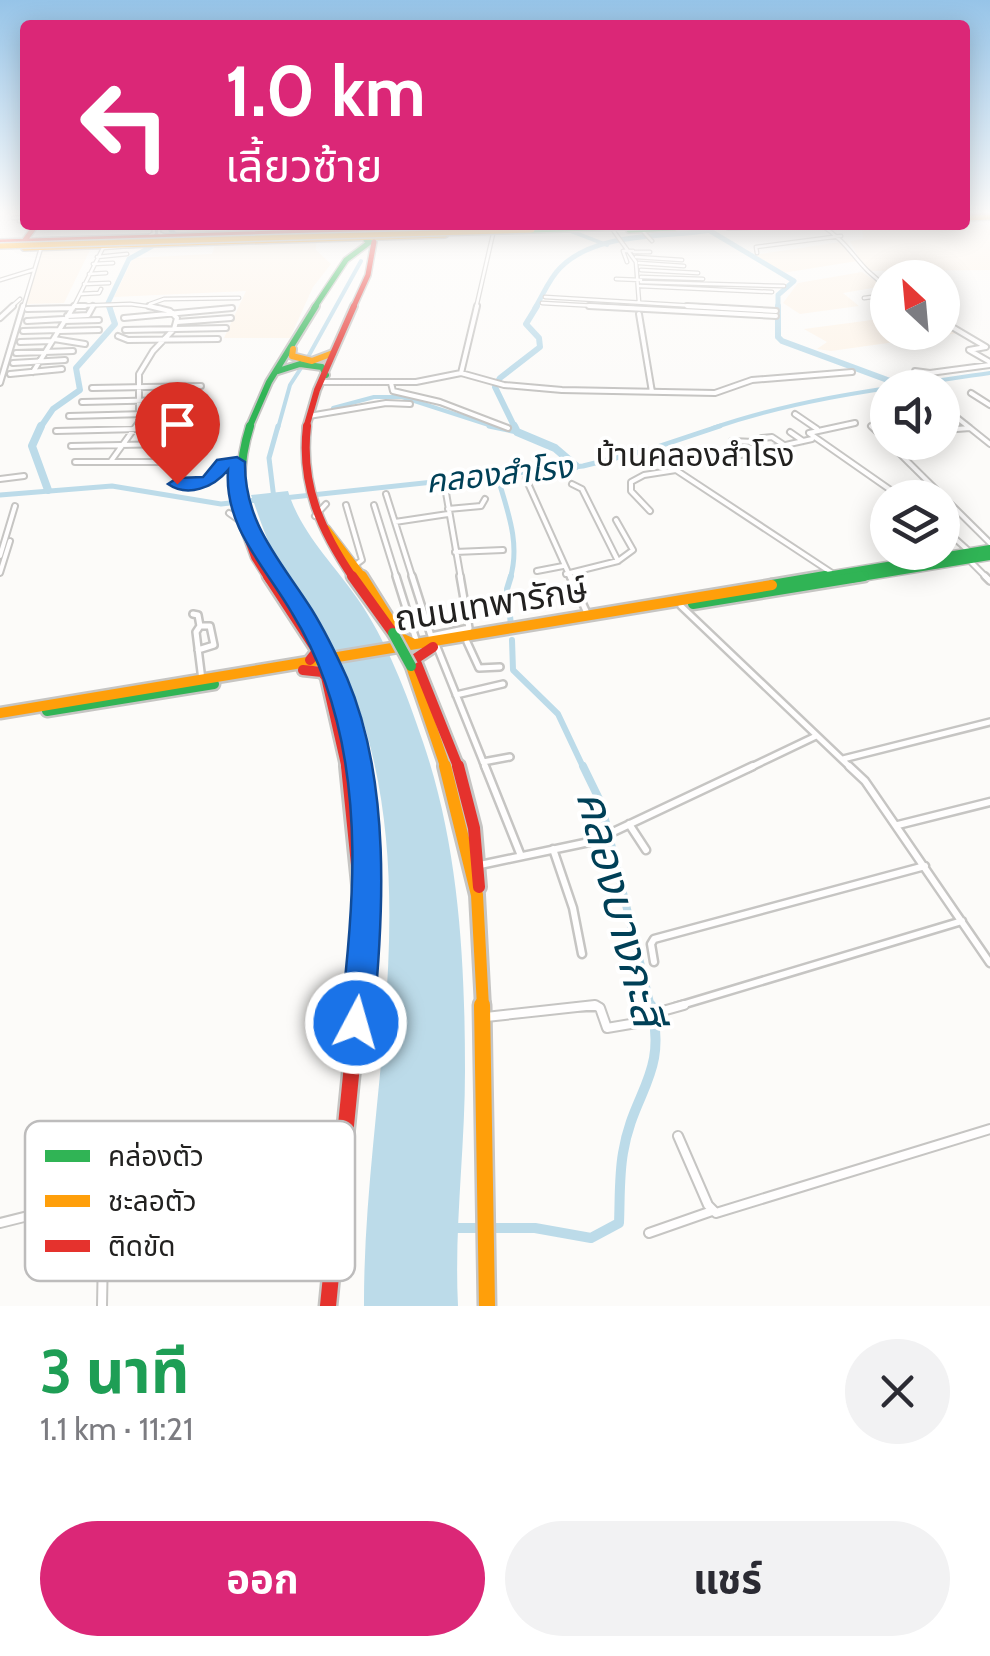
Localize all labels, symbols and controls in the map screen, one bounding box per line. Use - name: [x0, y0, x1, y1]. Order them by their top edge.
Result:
- text: 1.0 km: [225, 48, 426, 134]
- icon: left: [60, 60, 190, 190]
- text: เลี้ยวซ้าย: [225, 139, 382, 193]
- north arrow: [870, 260, 960, 350]
- map controls: [870, 260, 960, 570]
- button: sound: [870, 370, 960, 460]
- pin: [135, 382, 220, 485]
- icon: arrive: [150, 397, 205, 452]
- district label: บ้านคลองสำโรง: [595, 435, 795, 474]
- water label: คลองสำโรง: [424, 446, 576, 501]
- button: layers: [870, 480, 960, 570]
- street label: ถนนเทพารักษ์: [391, 567, 590, 640]
- water label: คลองบางกะสี: [566, 785, 678, 1037]
- position arrow: [304, 971, 408, 1075]
- legend: [25, 1121, 355, 1281]
- text: คล่องตัว: [108, 1139, 204, 1173]
- text: ชะลอตัว: [108, 1184, 197, 1218]
- text: ติดขัด: [108, 1229, 176, 1263]
- text: 3 นาที: [40, 1335, 189, 1408]
- button: close: [845, 1339, 950, 1444]
- text: 1.1 km · 11:21: [40, 1409, 193, 1448]
- button: ออก: [40, 1521, 485, 1636]
- button: แชร์: [505, 1521, 950, 1636]

